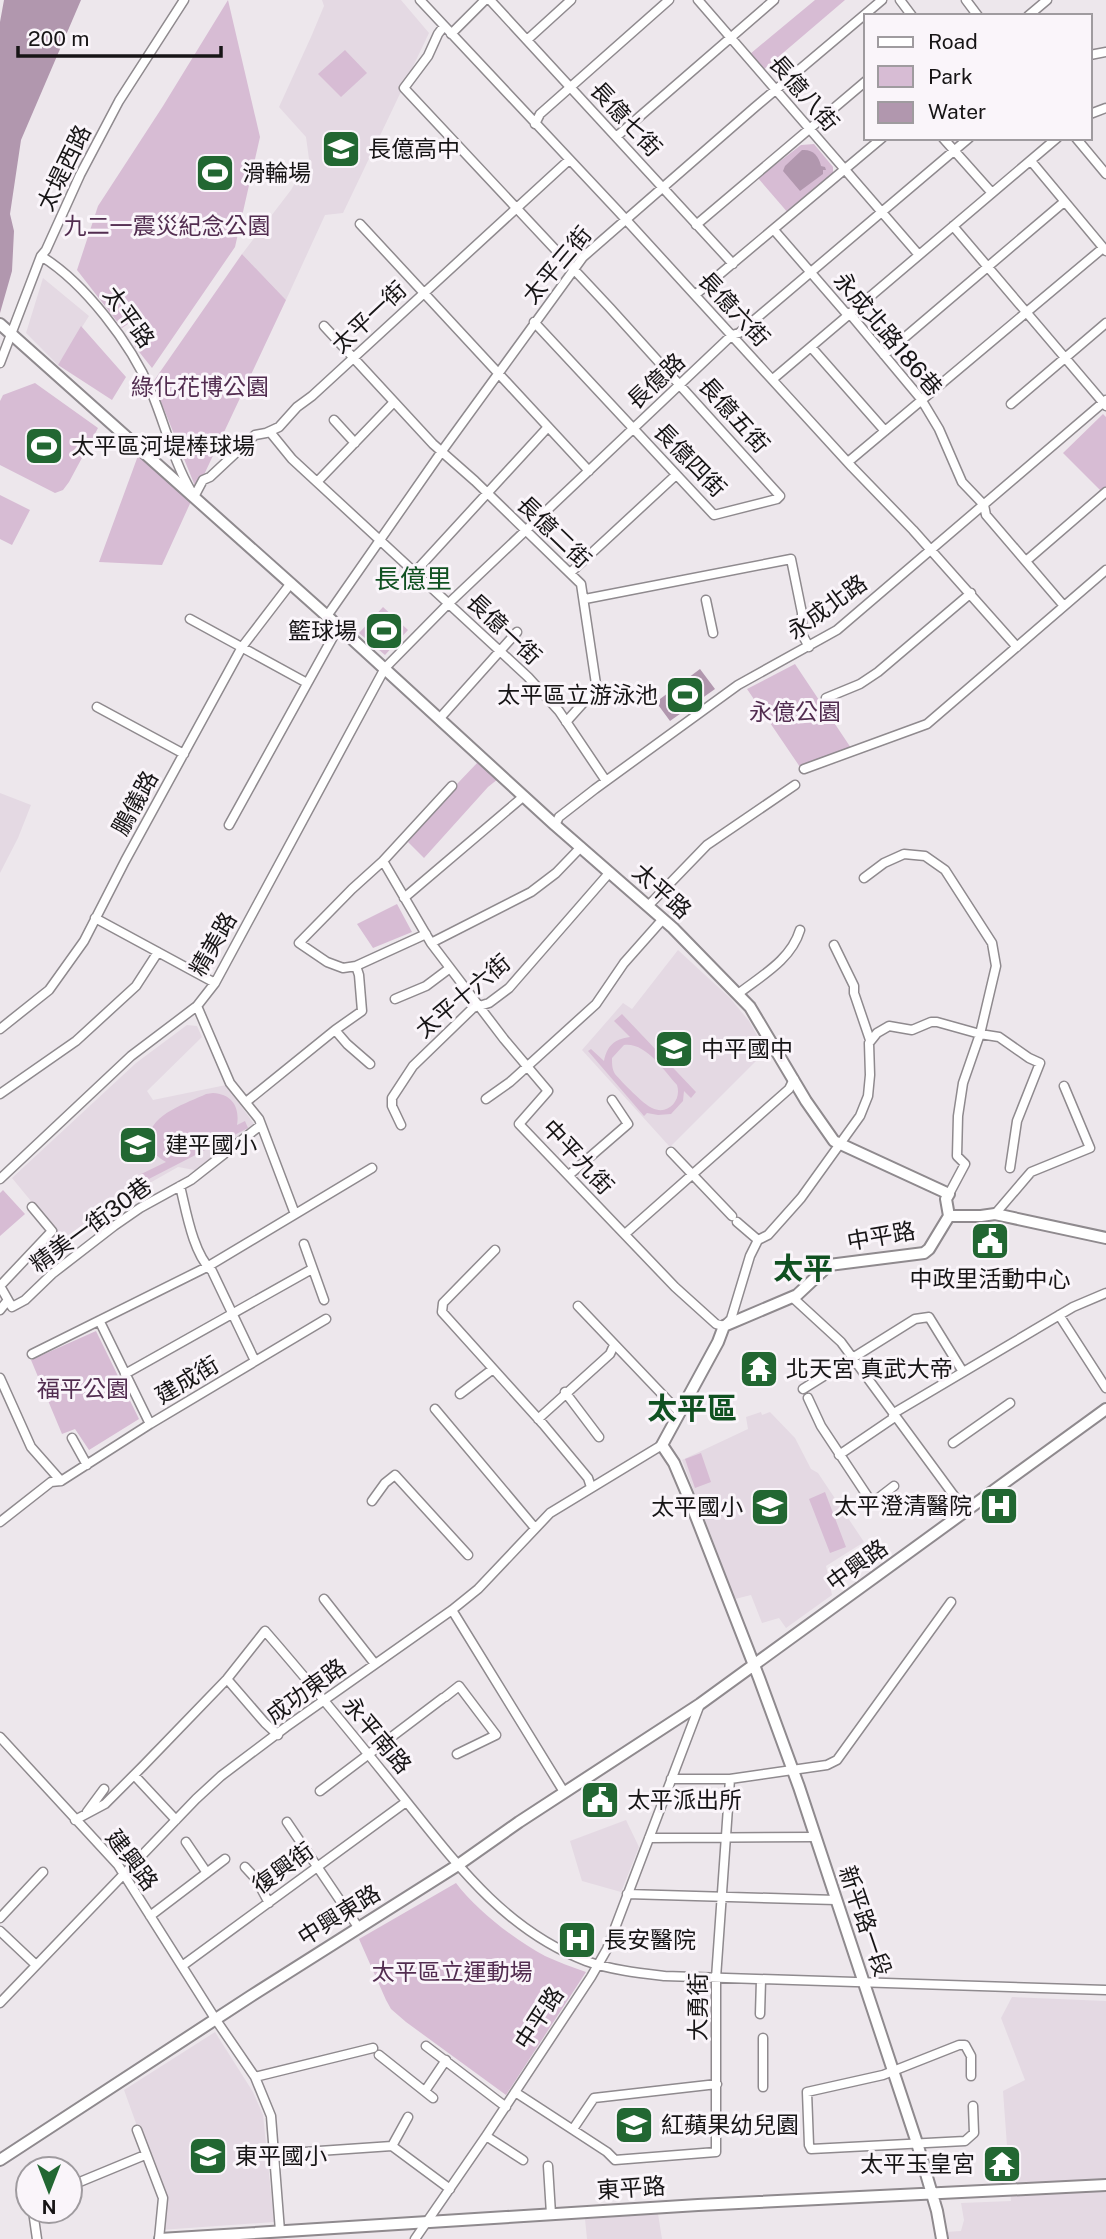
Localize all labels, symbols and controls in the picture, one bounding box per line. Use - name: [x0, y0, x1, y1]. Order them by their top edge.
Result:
- scale bar: [18, 14, 220, 58]
- legend: [864, 14, 1092, 140]
- text: 200 m: [28, 26, 89, 51]
- text: Road: [928, 29, 978, 54]
- street label: 長億八街: [764, 49, 845, 136]
- text: Park: [928, 64, 973, 89]
- street label: 長億七街: [585, 76, 668, 162]
- text: Water: [928, 99, 986, 124]
- street label: 太堤西路: [31, 121, 96, 215]
- school or university icon: 長億高中: [320, 128, 362, 170]
- place label: 長億高中: [368, 135, 460, 162]
- sports icon: 滑輪場: [194, 152, 236, 194]
- place label: 滑輪場: [242, 159, 311, 186]
- park label: 九二一震災紀念公園: [64, 212, 271, 239]
- street label: 太平三街: [517, 221, 597, 309]
- street label: 長億六街: [693, 266, 776, 352]
- street label: 永成北路186巷: [829, 266, 948, 401]
- street label: 太平一街: [326, 275, 412, 358]
- street label: 太平路: [98, 281, 161, 353]
- street label: 長億路: [621, 347, 690, 414]
- street label: 長億五街: [694, 371, 775, 458]
- park label: 綠化花博公園: [131, 373, 269, 400]
- street label: 長億四街: [649, 417, 732, 502]
- sports icon: 太平區河堤棒球場: [23, 425, 65, 467]
- place label: 太平區河堤棒球場: [71, 432, 255, 459]
- street label: 長億二街: [512, 490, 597, 573]
- district label: 長億里: [374, 563, 452, 594]
- street label: 永成北路: [782, 569, 872, 645]
- street label: 長億一街: [461, 587, 547, 670]
- sports icon: 籃球場: [363, 610, 405, 652]
- place label: 籃球場: [288, 617, 357, 644]
- sports icon: 太平區立游泳池: [664, 674, 706, 716]
- place label: 太平區立游泳池: [497, 681, 658, 708]
- park label: 永億公園: [749, 698, 841, 725]
- street label: 鵬儀路: [106, 766, 163, 839]
- street label: 太平路: [628, 858, 697, 924]
- street label: 精美路: [184, 907, 242, 980]
- street label: 太平十六街: [410, 948, 515, 1043]
- school or university icon: 中平國中: [653, 1028, 695, 1070]
- place label: 中平國中: [701, 1035, 793, 1062]
- street label: 中平九街: [537, 1114, 620, 1200]
- school or university icon: 建平國小: [117, 1124, 159, 1166]
- place label: 建平國小: [165, 1131, 257, 1158]
- street label: 精美一街30巷: [25, 1172, 157, 1278]
- street label: 中平路: [845, 1216, 917, 1255]
- public building icon: 中政里活動中心: [969, 1220, 1011, 1262]
- district label: 太平: [773, 1250, 833, 1286]
- place label: 中政里活動中心: [910, 1265, 1071, 1292]
- temple icon: 北天宮 真武大帝: [738, 1348, 780, 1390]
- street label: 建成街: [150, 1350, 223, 1409]
- place label: 北天宮 真武大帝: [786, 1355, 953, 1382]
- park label: 福平公園: [37, 1375, 129, 1402]
- district label: 太平區: [647, 1390, 737, 1426]
- hospital icon: 太平澄清醫院: [978, 1485, 1020, 1527]
- school or university icon: 太平國小: [749, 1486, 791, 1528]
- place label: 太平澄清醫院: [834, 1492, 972, 1519]
- place label: 太平國小: [651, 1493, 743, 1520]
- street label: 中興路: [821, 1533, 893, 1596]
- street label: 成功東路: [261, 1653, 351, 1729]
- street label: 永平南路: [337, 1691, 417, 1779]
- public building icon: 太平派出所: [579, 1779, 621, 1821]
- place label: 太平派出所: [627, 1786, 742, 1813]
- street label: 建興路: [101, 1824, 164, 1895]
- street label: 復興街: [247, 1836, 319, 1899]
- street label: 新平路一段: [834, 1862, 897, 1980]
- street label: 中興東路: [293, 1879, 385, 1950]
- hospital icon: 長安醫院: [556, 1919, 598, 1961]
- place label: 長安醫院: [604, 1926, 696, 1953]
- park label: 太平區立運動場: [372, 1958, 533, 1985]
- street label: 大勇街: [684, 1973, 711, 2042]
- street label: 中平路: [508, 1981, 569, 2054]
- school or university icon: 紅蘋果幼兒園: [613, 2104, 655, 2146]
- place label: 紅蘋果幼兒園: [661, 2111, 799, 2138]
- school or university icon: 東平國小: [187, 2135, 229, 2177]
- place label: 東平國小: [235, 2142, 327, 2169]
- temple icon: 太平玉皇宮: [981, 2143, 1023, 2185]
- place label: 太平玉皇宮: [860, 2150, 975, 2177]
- north arrow: [14, 2155, 84, 2225]
- street label: 東平路: [596, 2172, 666, 2203]
- text: N: [42, 2196, 56, 2218]

